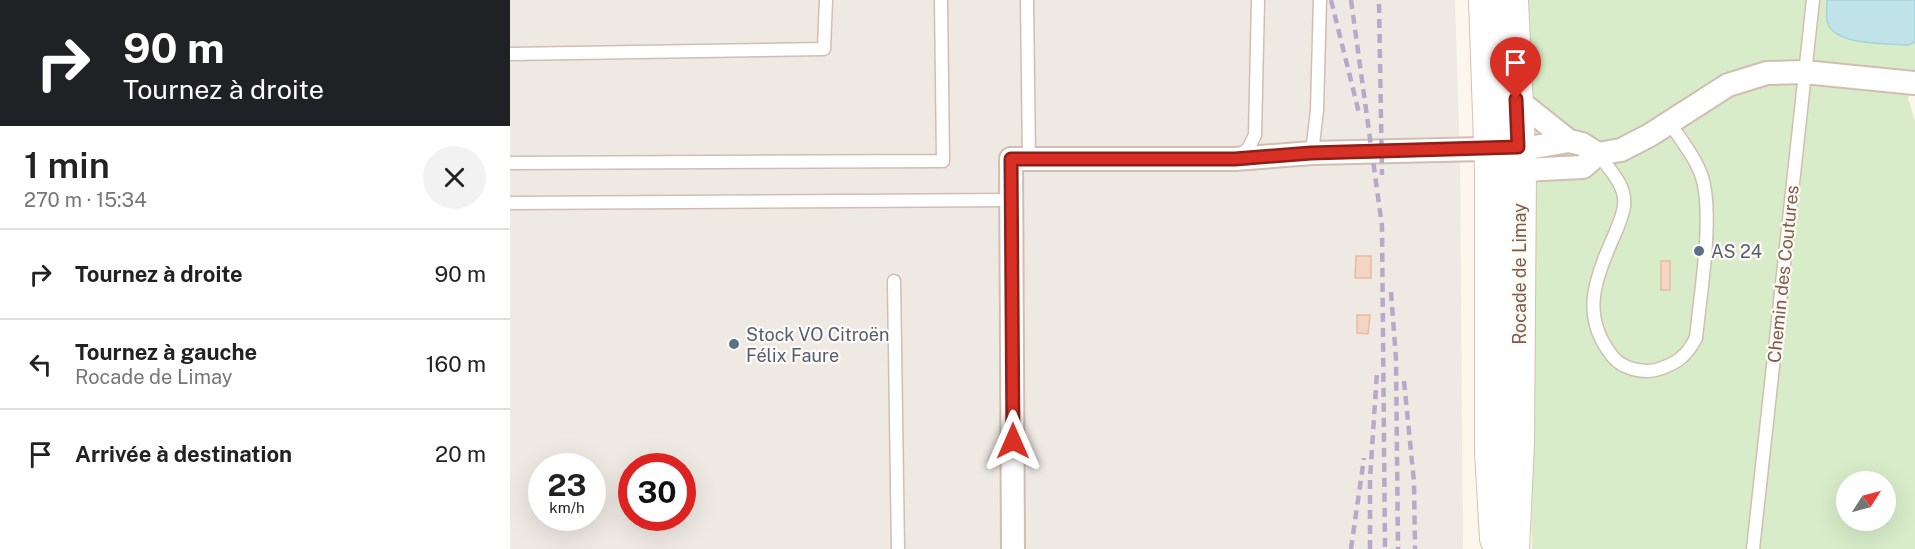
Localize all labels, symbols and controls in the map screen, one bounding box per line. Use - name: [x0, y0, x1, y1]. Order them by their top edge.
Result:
- text: 90 m: [123, 23, 225, 72]
- icon: right: [24, 24, 102, 102]
- pin: [1490, 37, 1541, 99]
- icon: arrive: [1499, 46, 1532, 79]
- text: Tournez à droite: [123, 73, 324, 105]
- text: 1 min: [24, 144, 110, 186]
- button: close: [423, 146, 486, 209]
- street label: Chemin des Coutures: [1763, 184, 1803, 364]
- text: 270 m · 15:34: [24, 188, 147, 212]
- street label: Rocade de Limay: [1509, 203, 1530, 345]
- place label: AS 24: [1711, 241, 1762, 262]
- marker: AS 24: [1692, 244, 1706, 258]
- icon: right: [24, 258, 57, 291]
- text: Tournez à droite: [75, 261, 243, 287]
- text: 90 m: [435, 261, 486, 287]
- place label: Stock VO Citroën Félix Faure: [746, 324, 889, 366]
- marker: Stock VO Citroën Félix Faure: [727, 337, 741, 351]
- text: Tournez à gauche: [75, 339, 257, 365]
- icon: left: [24, 348, 57, 381]
- text: 160 m: [426, 351, 486, 377]
- text: Rocade de Limay: [75, 365, 232, 389]
- position arrow: [981, 409, 1045, 473]
- icon: arrive: [24, 438, 57, 471]
- text: Arrivée à destination: [75, 441, 292, 467]
- text: 20 m: [435, 441, 486, 467]
- speed limit sign: 30: [618, 453, 696, 531]
- text: 23: [547, 467, 587, 503]
- north arrow: [1836, 471, 1896, 531]
- map controls: [1836, 471, 1896, 531]
- text: km/h: [549, 499, 585, 516]

